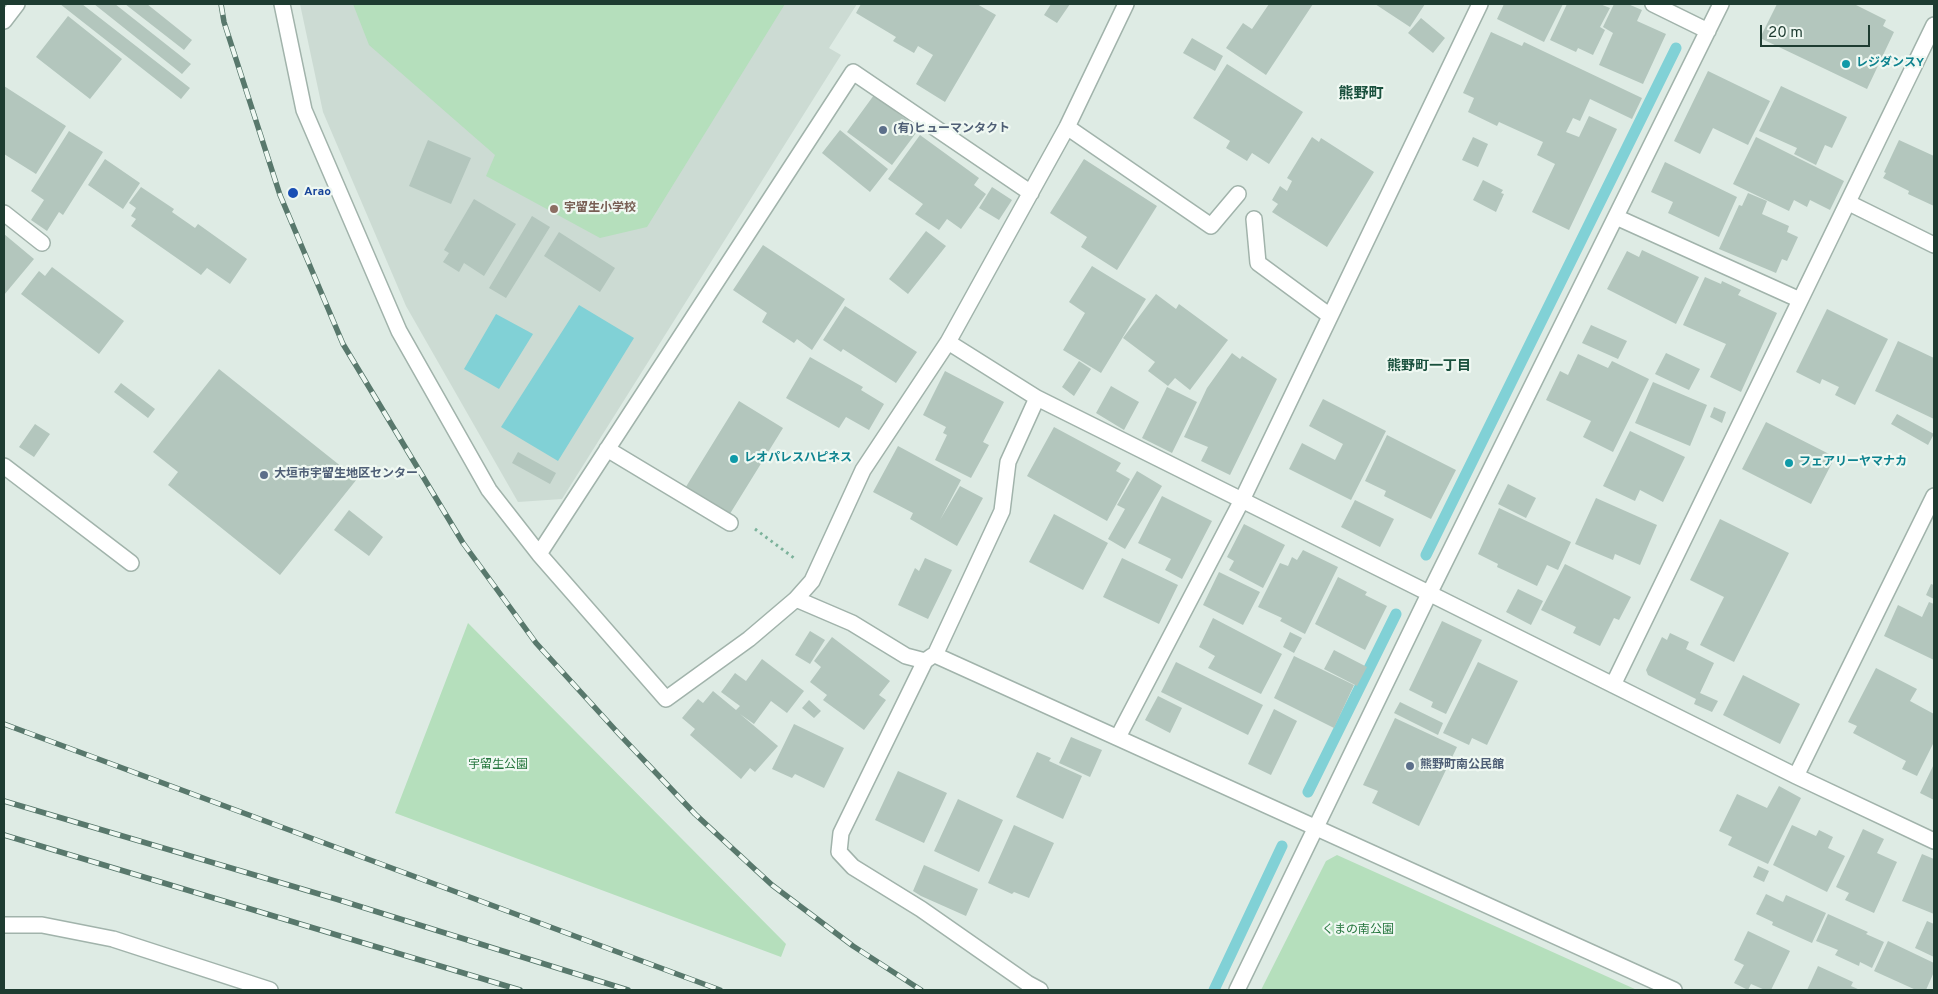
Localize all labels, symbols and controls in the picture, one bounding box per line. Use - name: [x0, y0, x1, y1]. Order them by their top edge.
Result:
- scale bar: [1763, 15, 1873, 47]
- text: 20 m: [1768, 24, 1803, 43]
- place label: レジダンスY: [1856, 57, 1924, 71]
- marker: レジダンスY: [1840, 58, 1852, 70]
- district label: 熊野町: [1339, 86, 1383, 104]
- place label: (有)ヒューマンタクト: [893, 123, 1010, 137]
- marker: (有)ヒューマンタクト: [877, 124, 889, 136]
- marker: Arao: [286, 186, 300, 200]
- place label: Arao: [304, 186, 331, 200]
- place label: 宇留生小学校: [564, 202, 636, 216]
- marker: 宇留生小学校: [548, 203, 560, 215]
- district label: 熊野町一丁目: [1387, 359, 1471, 375]
- place label: レオパレスハピネス: [744, 452, 852, 466]
- marker: レオパレスハピネス: [728, 453, 740, 465]
- place label: フェアリーヤマナカ: [1799, 456, 1907, 470]
- marker: フェアリーヤマナカ: [1783, 457, 1795, 469]
- place label: 大垣市宇留生地区センター: [274, 468, 418, 482]
- marker: 大垣市宇留生地区センター: [258, 469, 270, 481]
- park label: 宇留生公園: [468, 759, 528, 773]
- place label: 熊野町南公民館: [1420, 759, 1504, 773]
- marker: 熊野町南公民館: [1404, 760, 1416, 772]
- park label: くまの南公園: [1322, 924, 1394, 938]

